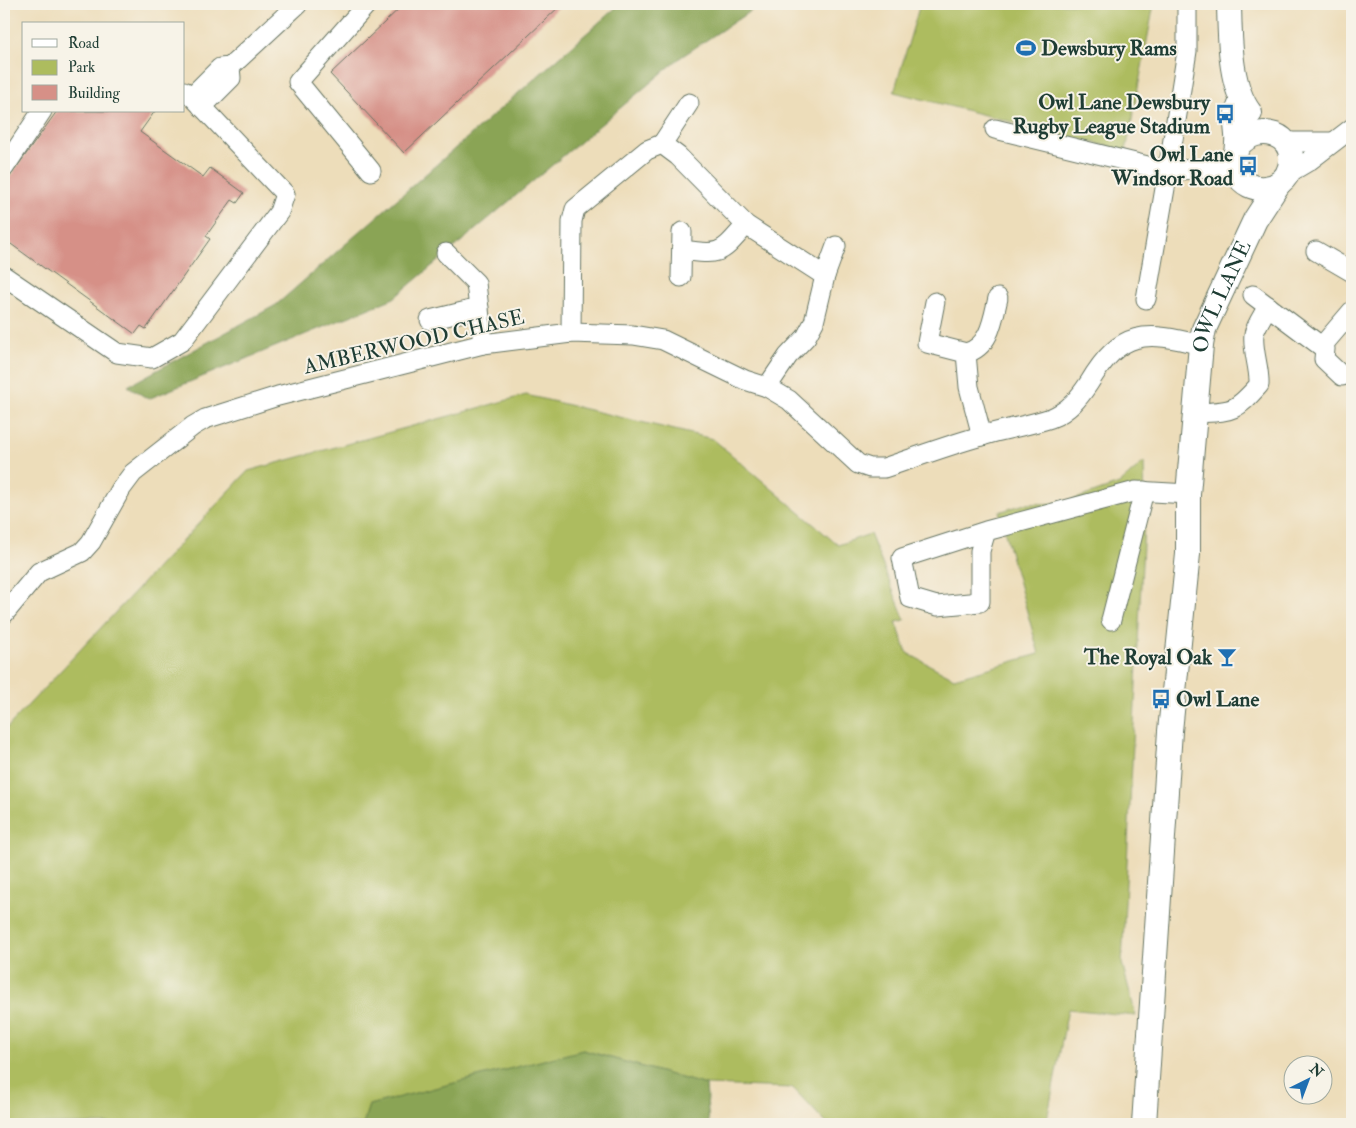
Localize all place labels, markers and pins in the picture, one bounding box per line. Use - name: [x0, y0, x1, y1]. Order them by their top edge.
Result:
- place label: Dewsbury Rams: [1041, 35, 1177, 62]
- sports icon: Dewsbury Rams: [1015, 37, 1037, 59]
- place label: Owl Lane Dewsbury Rugby League Stadium: [1013, 89, 1211, 140]
- bus stop icon: Owl Lane Dewsbury Rugby League Stadium: [1214, 103, 1236, 125]
- place label: Owl Lane Windsor Road: [1110, 141, 1234, 192]
- bus stop icon: Owl Lane Windsor Road: [1237, 155, 1259, 177]
- place label: The Royal Oak: [1083, 644, 1213, 671]
- bar icon: The Royal Oak: [1216, 646, 1238, 668]
- place label: Owl Lane: [1176, 686, 1259, 713]
- bus stop icon: Owl Lane: [1150, 688, 1172, 710]

